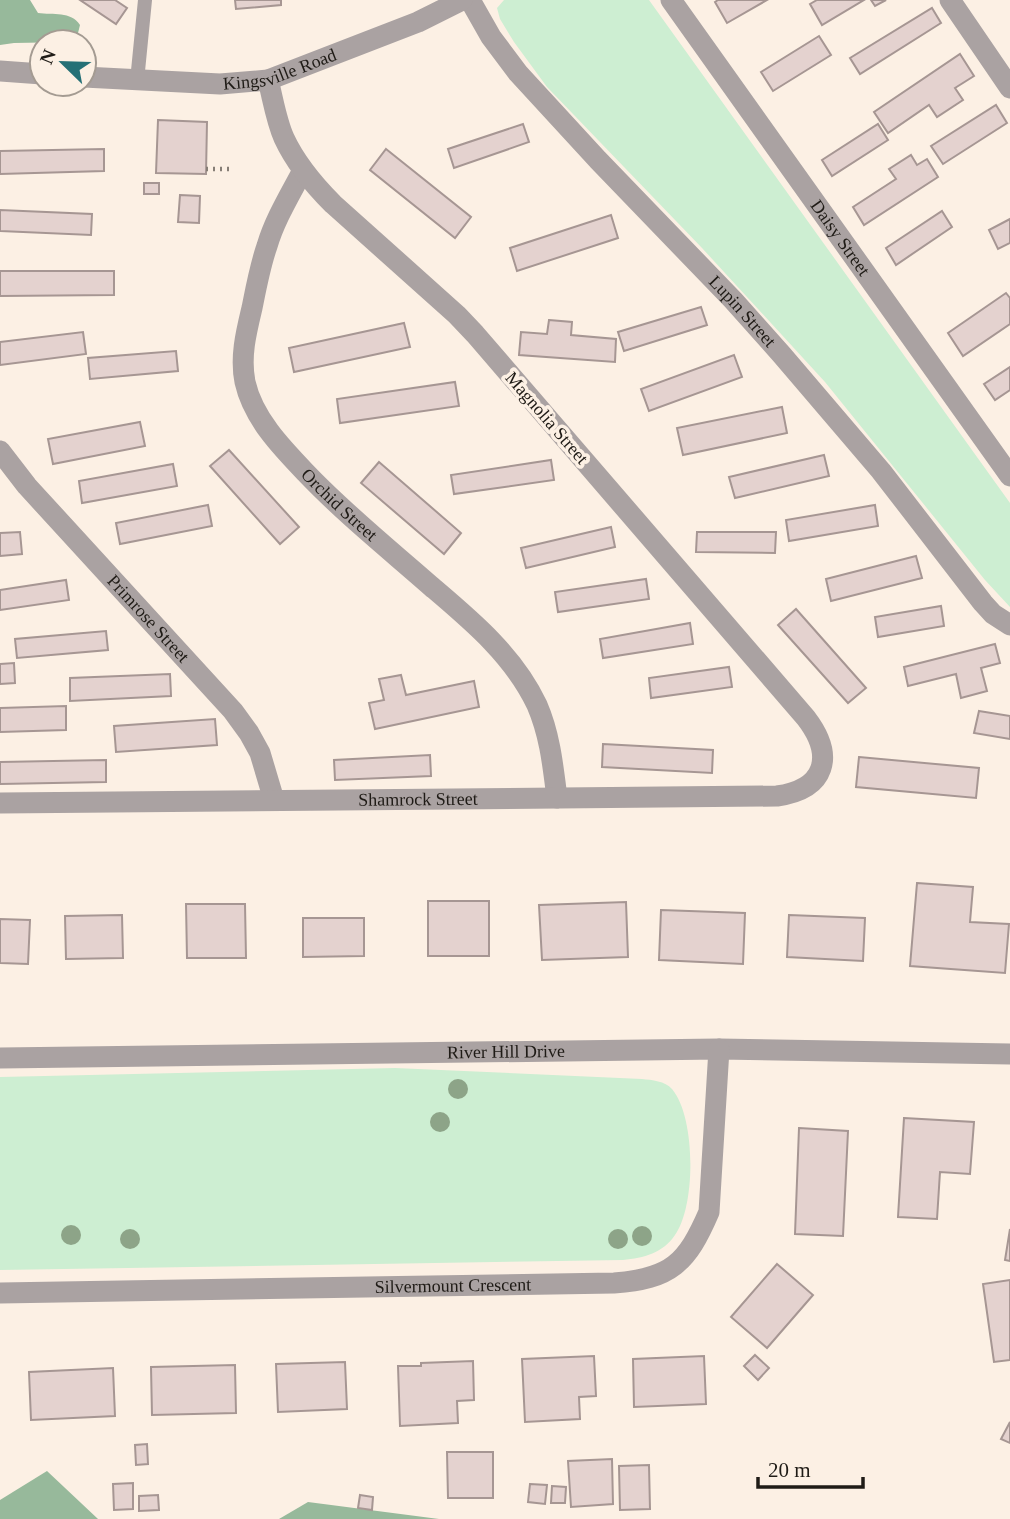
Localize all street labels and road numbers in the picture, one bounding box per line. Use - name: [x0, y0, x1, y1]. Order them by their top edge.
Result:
- street label: Kingsville Road: [222, 45, 339, 94]
- street label: Daisy Street: [807, 196, 874, 280]
- street label: Lupin Street: [705, 271, 780, 351]
- street label: Magnolia Street: [502, 368, 592, 468]
- street label: Orchid Street: [297, 464, 381, 545]
- street label: Primrose Street: [103, 571, 193, 667]
- street label: Shamrock Street: [358, 789, 478, 810]
- street label: River Hill Drive: [447, 1041, 565, 1062]
- street label: Silvermount Crescent: [374, 1274, 531, 1297]

